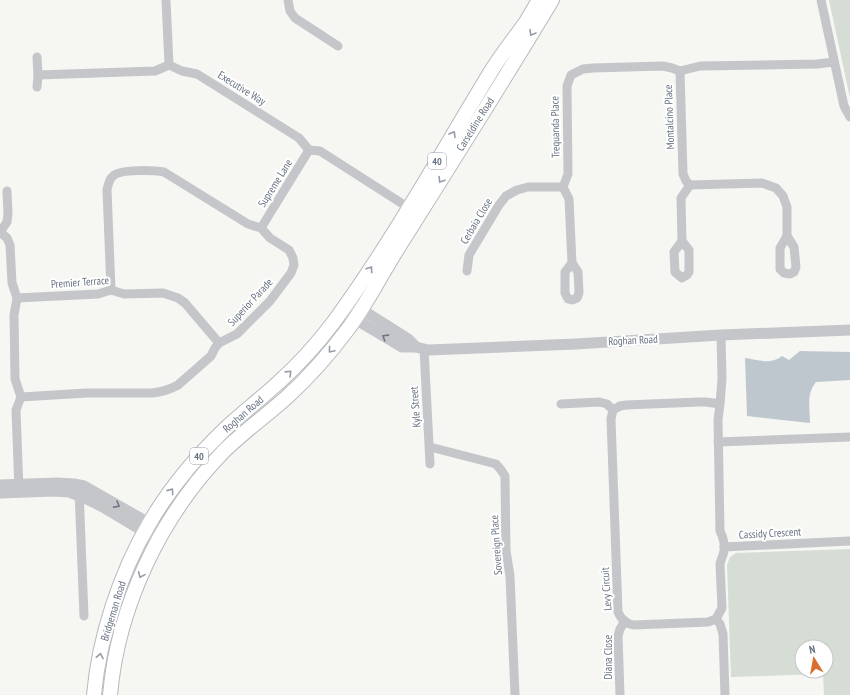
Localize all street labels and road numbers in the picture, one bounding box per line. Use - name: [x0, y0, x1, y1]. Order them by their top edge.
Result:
- street label: Executive Way: [215, 68, 269, 109]
- street label: Montalcino Place: [661, 84, 677, 150]
- street label: Carseldine Road: [453, 94, 497, 153]
- street label: Trequanda Place: [547, 95, 563, 158]
- road number: 40: [428, 153, 446, 169]
- street label: Supreme Lane: [255, 156, 295, 210]
- street label: Cerbaia Close: [457, 195, 495, 247]
- street label: Premier Terrace: [50, 273, 110, 291]
- street label: Superior Parade: [224, 275, 276, 329]
- street label: Roghan Road: [608, 332, 658, 348]
- street label: Kyle Street: [407, 386, 423, 428]
- street label: Roghan Road: [220, 392, 266, 436]
- road number: 40: [190, 448, 208, 464]
- street label: Sovereign Place: [487, 514, 505, 576]
- street label: Cassidy Crescent: [739, 524, 801, 542]
- street label: Levy Circuit: [597, 567, 615, 611]
- street label: Bridgeman Road: [97, 579, 129, 643]
- street label: Diana Close: [601, 634, 615, 679]

